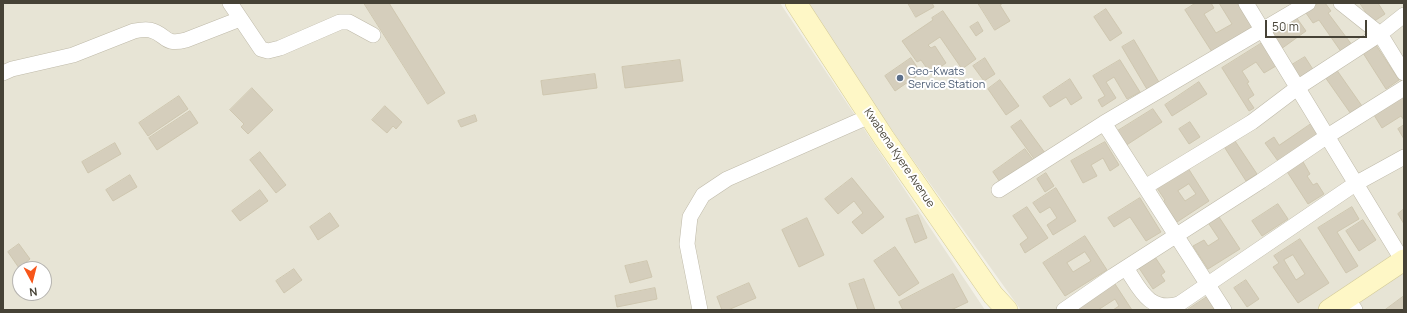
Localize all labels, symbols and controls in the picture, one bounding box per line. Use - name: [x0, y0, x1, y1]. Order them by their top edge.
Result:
- scale bar: [1267, 12, 1369, 38]
- text: 50 m: [1272, 18, 1299, 35]
- place label: Geo-Kwats Service Station: [908, 65, 985, 91]
- marker: Geo-Kwats Service Station: [895, 73, 905, 83]
- street label: Kwabena Kyere Avenue: [861, 106, 937, 210]
- north arrow: [12, 261, 52, 301]
- text: N: [29, 284, 38, 300]

